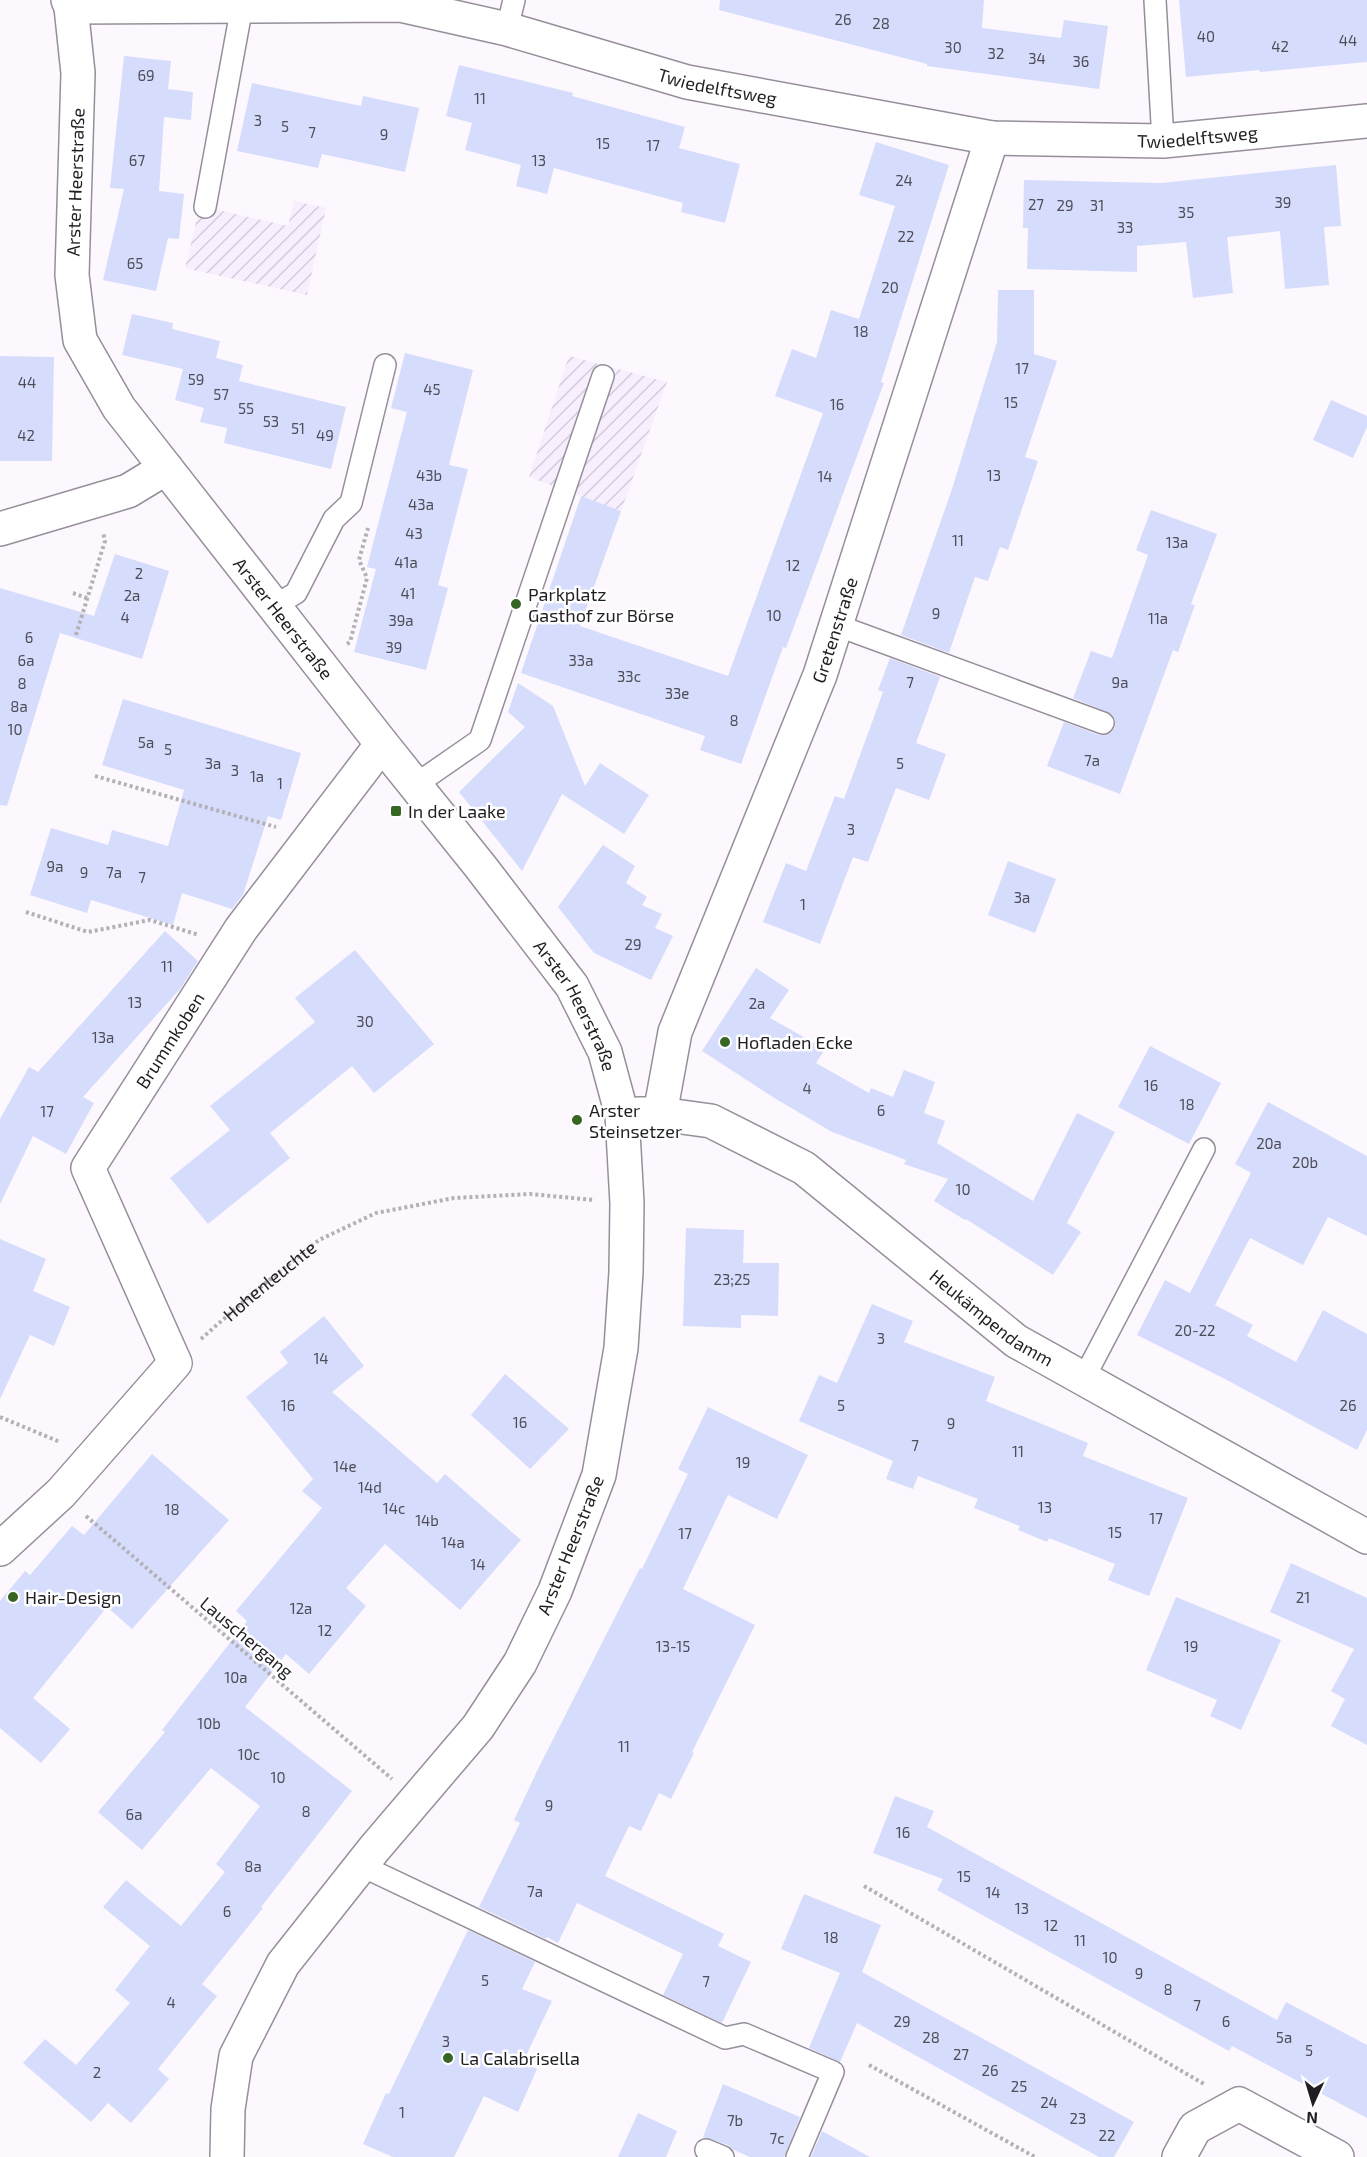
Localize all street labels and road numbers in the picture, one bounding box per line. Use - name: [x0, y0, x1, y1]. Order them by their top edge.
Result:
- street label: Twiedelftsweg: [655, 63, 779, 109]
- street label: Arster Heerstraße: [61, 107, 89, 257]
- street label: Twiedelftsweg: [1137, 121, 1259, 152]
- street label: Arster Heerstraße: [229, 553, 338, 684]
- street label: Gretenstraße: [807, 574, 862, 686]
- street label: Arster Heerstraße: [529, 935, 621, 1073]
- street label: Brummkoben: [131, 988, 209, 1092]
- street label: Hohenleuchte: [218, 1236, 320, 1325]
- street label: Heukämpendamm: [925, 1264, 1057, 1371]
- street label: Arster Heerstraße: [532, 1472, 608, 1618]
- street label: Lauschergang: [196, 1592, 298, 1682]

